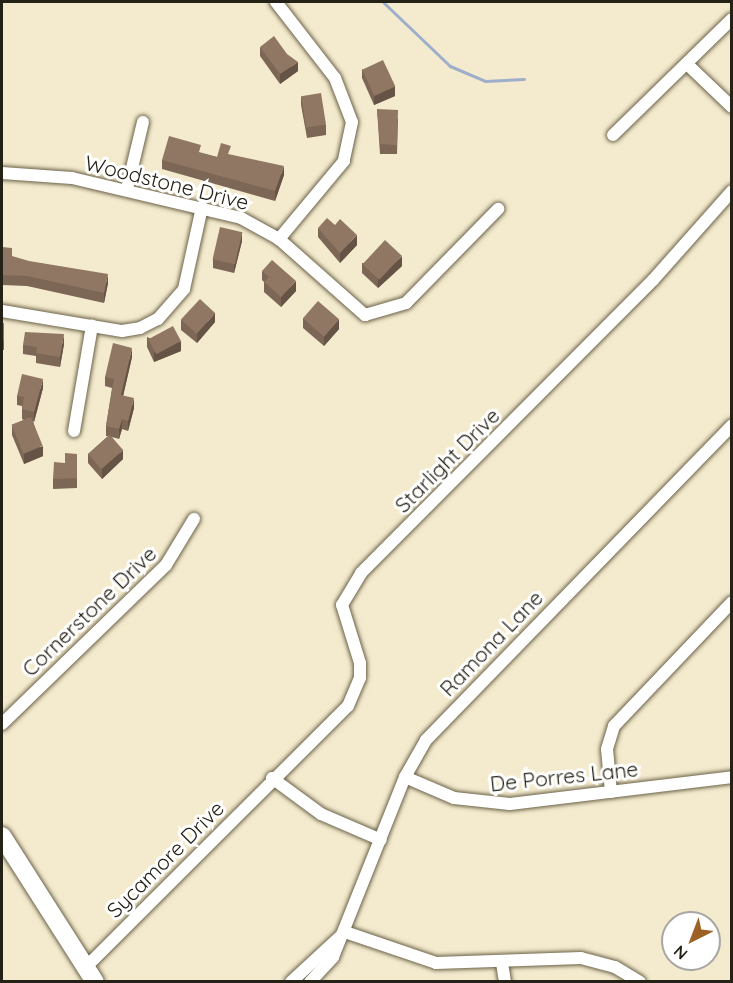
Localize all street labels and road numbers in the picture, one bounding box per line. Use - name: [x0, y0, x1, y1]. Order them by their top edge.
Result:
- street label: Woodstone Drive: [82, 149, 252, 215]
- street label: Starlight Drive: [389, 402, 505, 518]
- street label: Cornerstone Drive: [17, 541, 161, 681]
- street label: Ramona Lane: [434, 585, 548, 701]
- street label: De Porres Lane: [489, 756, 639, 796]
- street label: Sycamore Drive: [101, 795, 229, 923]

